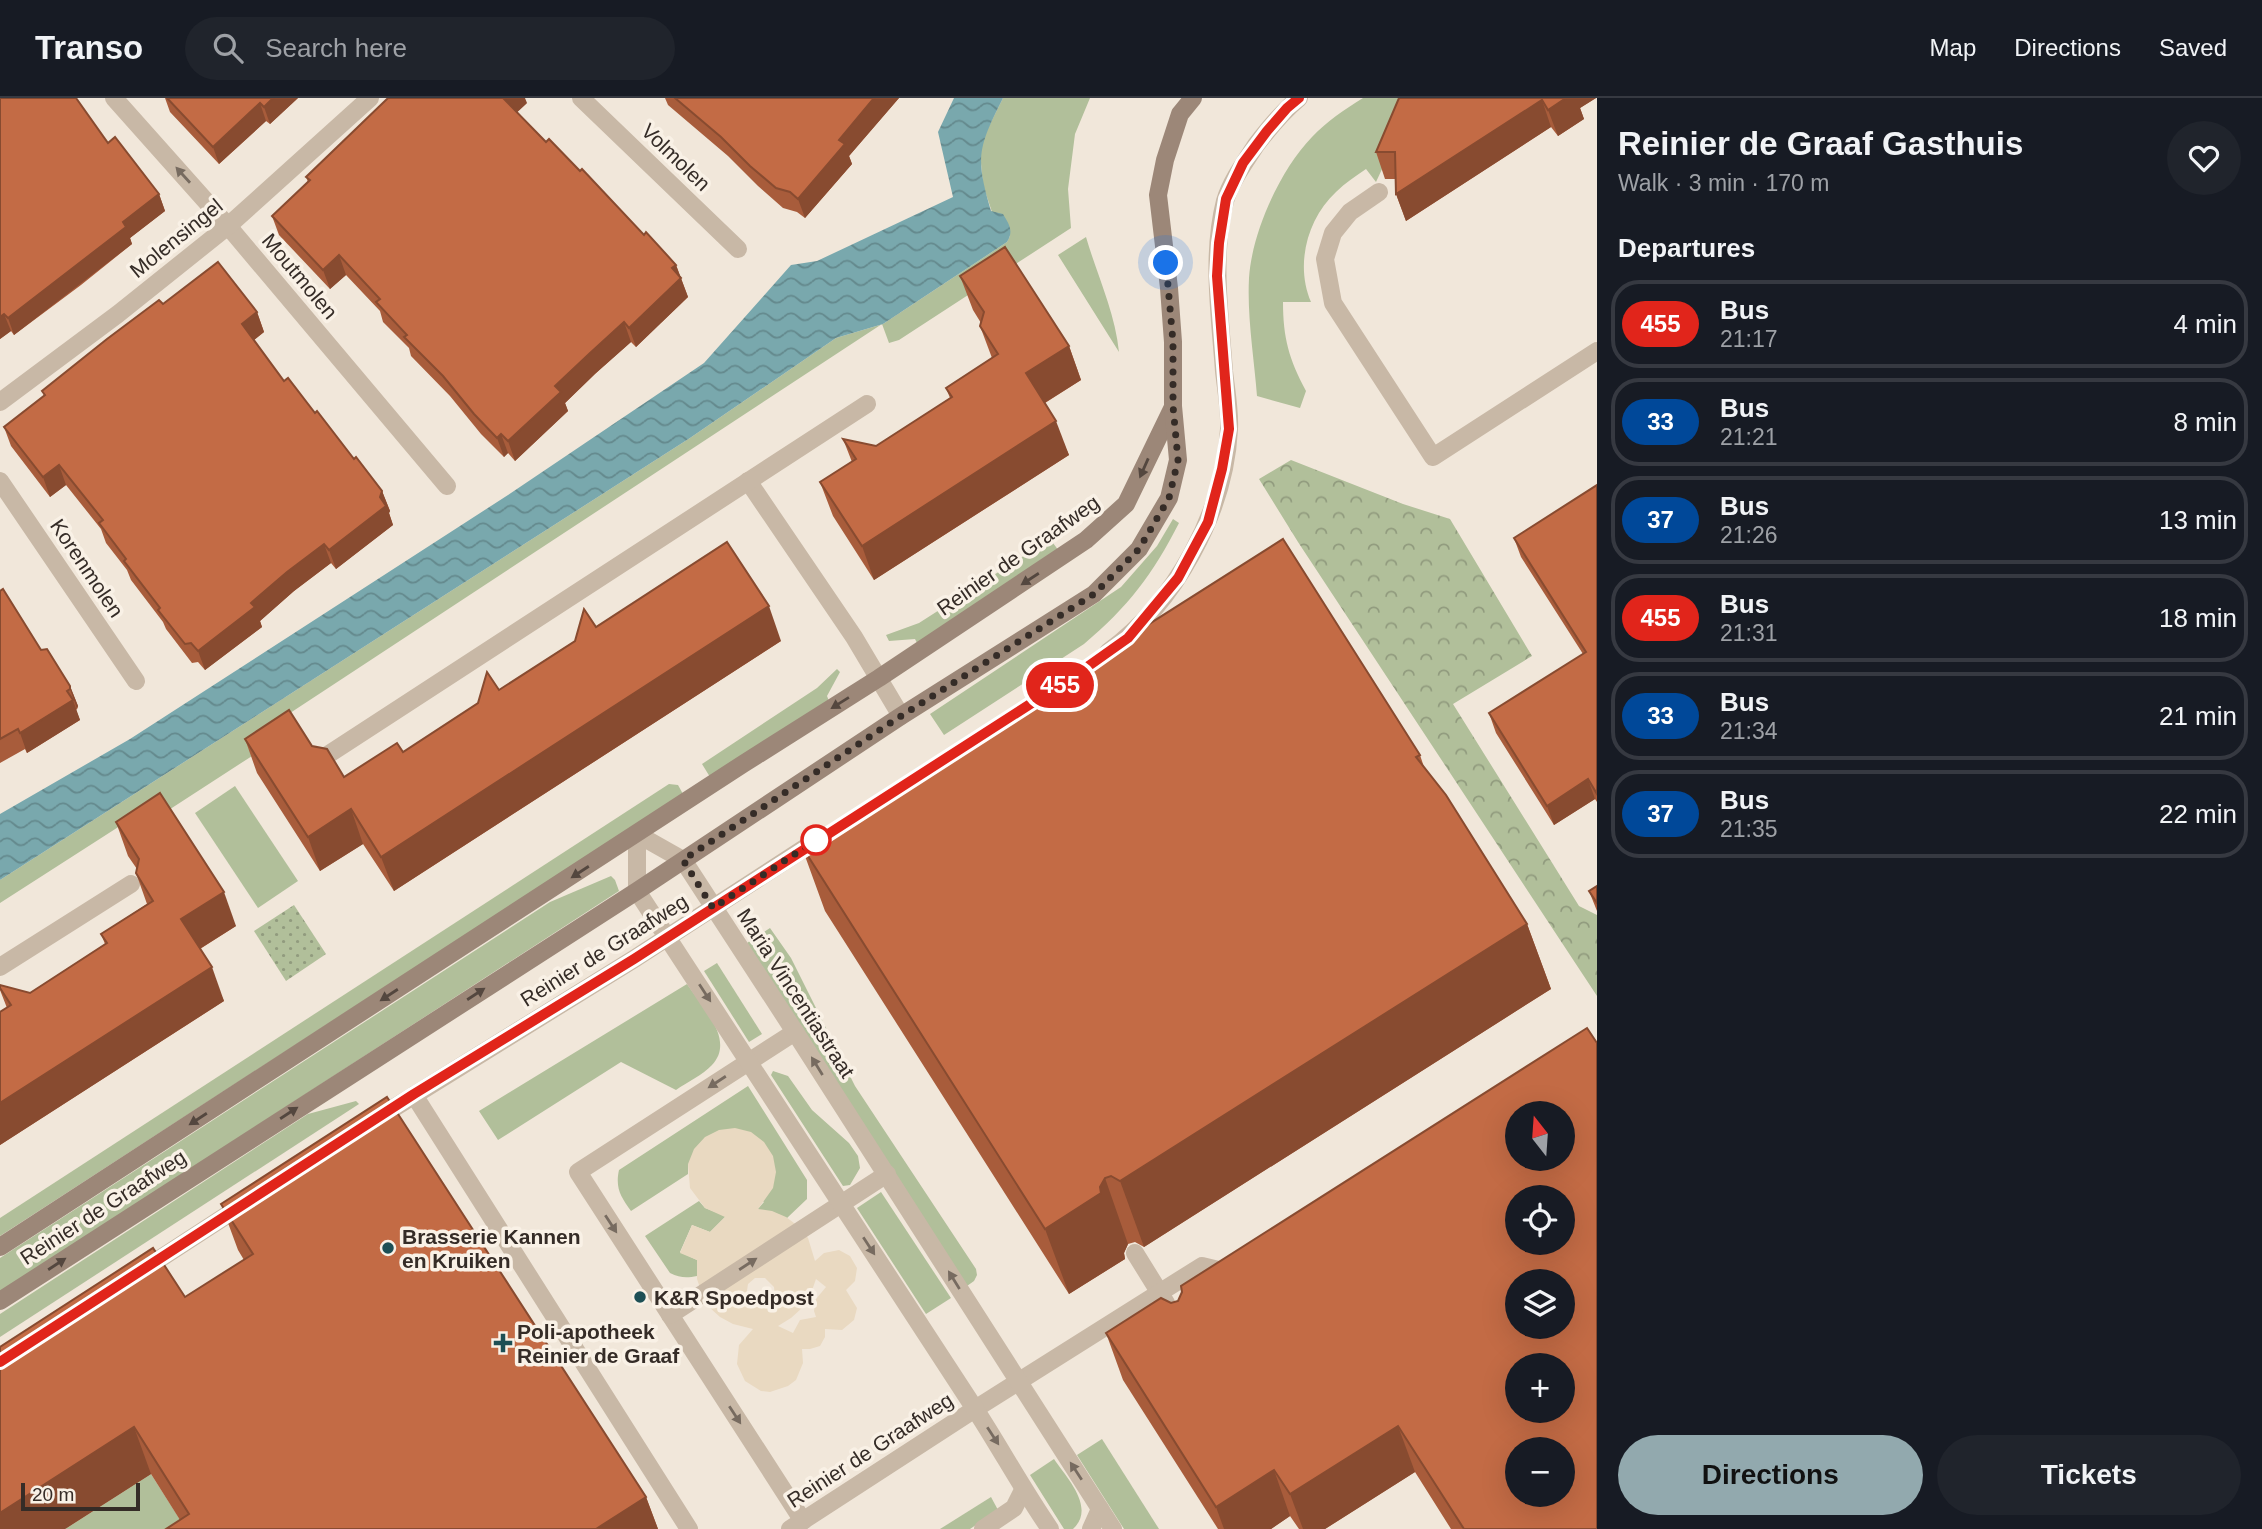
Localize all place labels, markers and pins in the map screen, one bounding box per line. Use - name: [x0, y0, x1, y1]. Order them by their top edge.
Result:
- unlabelled marker: [801, 825, 831, 855]
- place label: Brasserie Kannen en Kruiken: [402, 1225, 581, 1272]
- marker: Brasserie Kannen en Kruiken: [380, 1240, 396, 1256]
- place label: K&R Spoedpost: [654, 1286, 814, 1309]
- marker: K&R Spoedpost: [632, 1289, 648, 1305]
- place label: Poli-apotheek Reinier de Graaf: [517, 1320, 680, 1367]
- marker: Poli-apotheek Reinier de Graaf: [495, 1335, 511, 1351]

